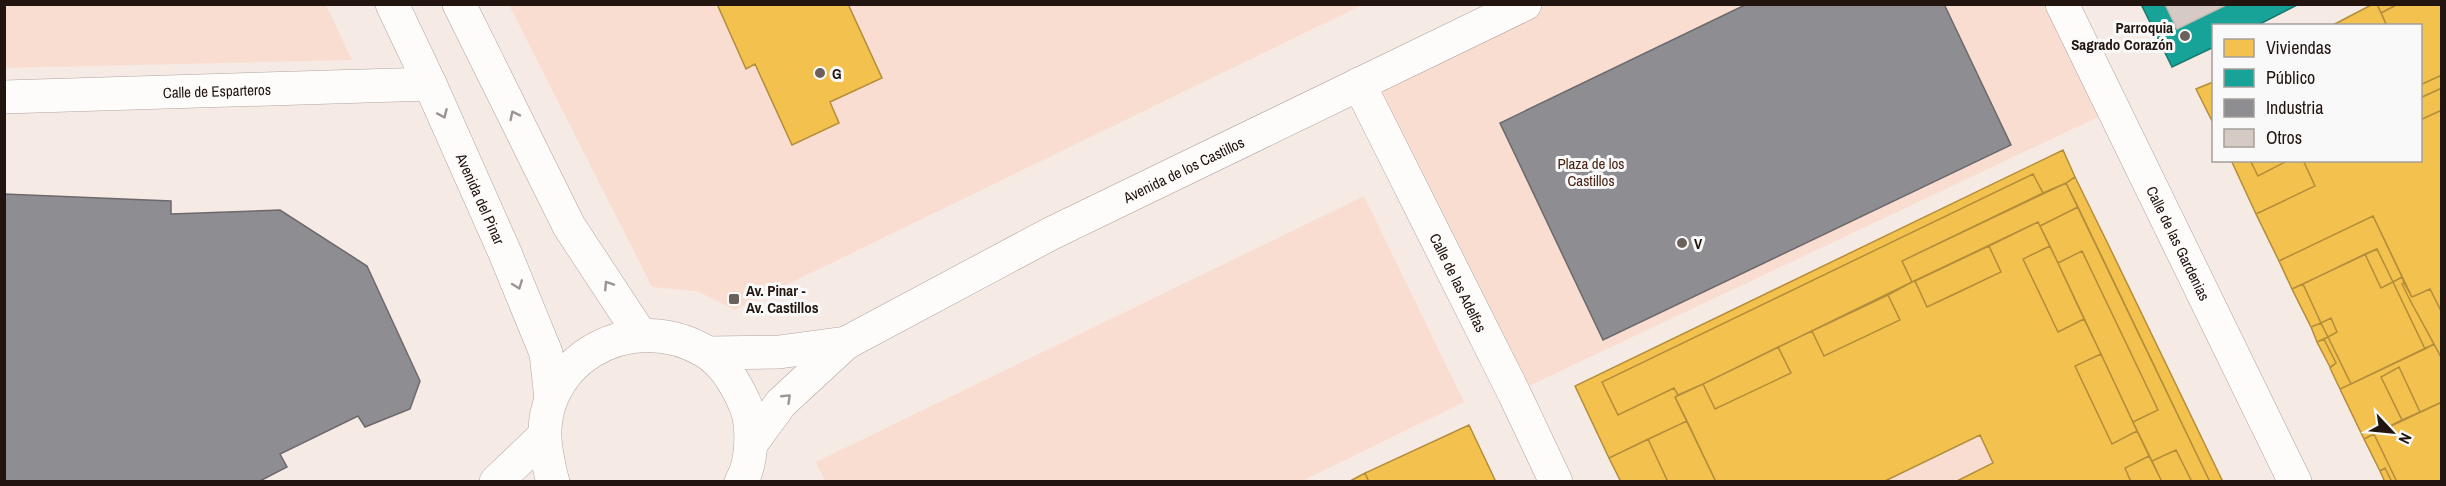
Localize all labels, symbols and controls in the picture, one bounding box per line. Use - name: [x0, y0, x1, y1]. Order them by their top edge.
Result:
- place label: Parroquia Sagrado Corazón: [2071, 17, 2173, 55]
- legend: [2212, 24, 2422, 162]
- marker: Parroquia Sagrado Corazón: [2178, 29, 2192, 43]
- text: Viviendas: [2266, 35, 2331, 60]
- place label: G: [832, 63, 842, 84]
- text: Público: [2266, 65, 2315, 90]
- marker: G: [813, 66, 827, 80]
- street label: Calle de Esparteros: [163, 78, 271, 103]
- text: Industria: [2266, 95, 2323, 120]
- one-way arrow: [436, 108, 448, 119]
- one-way arrow: [509, 110, 521, 121]
- text: Otros: [2266, 125, 2302, 150]
- street label: Avenida de los Castillos: [1119, 131, 1248, 208]
- street label: Avenida del Pinar: [451, 149, 510, 248]
- park label: Plaza de los Castillos: [1557, 153, 1625, 191]
- street label: Calle de las Gardenias: [2142, 182, 2215, 304]
- street label: Calle de las Adelfas: [1425, 229, 1492, 335]
- place label: V: [1694, 233, 1703, 254]
- marker: V: [1675, 236, 1689, 250]
- one-way arrow: [511, 279, 523, 290]
- place label: Av. Pinar - Av. Castillos: [746, 280, 819, 318]
- one-way arrow: [603, 281, 615, 291]
- marker: Av. Pinar - Av. Castillos: [727, 292, 741, 306]
- one-way arrow: [780, 394, 791, 405]
- north arrow: [2362, 402, 2422, 462]
- text: N: [2394, 429, 2417, 448]

